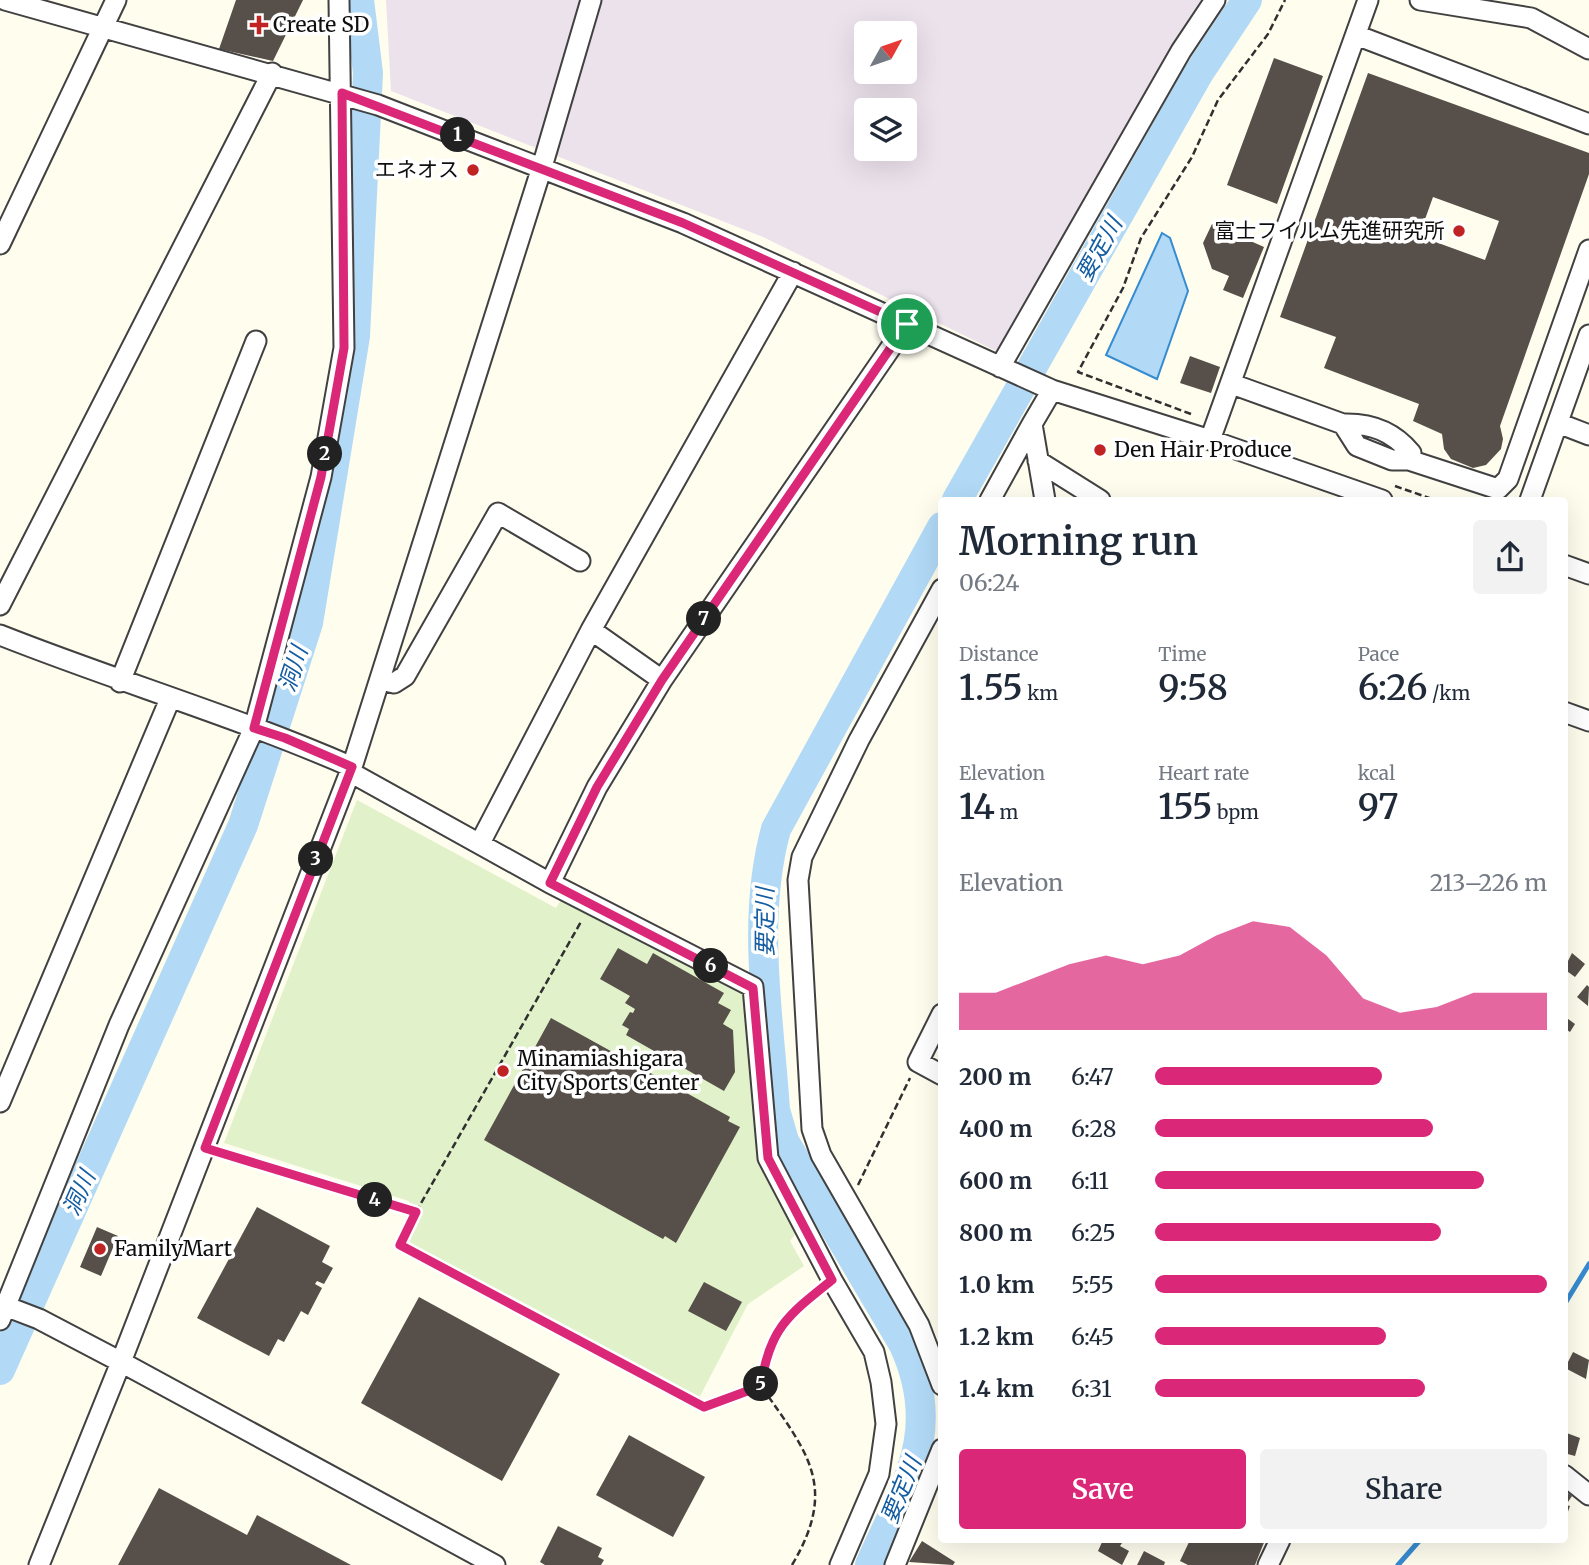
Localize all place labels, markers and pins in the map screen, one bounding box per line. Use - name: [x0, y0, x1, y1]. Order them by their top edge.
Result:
- place label: Create SD: [273, 11, 369, 38]
- marker: Create SD: [251, 17, 267, 33]
- pin: 1: [440, 118, 476, 152]
- place label: エネオス: [375, 156, 459, 183]
- marker: エネオス: [465, 162, 481, 178]
- place label: 富士フイルム先進研究所: [1214, 217, 1445, 244]
- marker: 富士フイルム先進研究所: [1451, 223, 1467, 239]
- pin: [877, 294, 937, 354]
- pin: 2: [308, 436, 342, 472]
- place label: Den Hair Produce: [1114, 436, 1292, 463]
- marker: Den Hair Produce: [1092, 442, 1108, 458]
- pin: 7: [686, 602, 722, 636]
- pin: 3: [298, 842, 334, 876]
- pin: 6: [694, 948, 728, 984]
- place label: Minamiashigara City Sports Center: [517, 1045, 700, 1096]
- marker: Minamiashigara City Sports Center: [495, 1063, 511, 1079]
- pin: 4: [358, 1182, 392, 1218]
- place label: FamilyMart: [114, 1235, 232, 1262]
- marker: FamilyMart: [92, 1241, 108, 1257]
- pin: 5: [744, 1366, 778, 1402]

